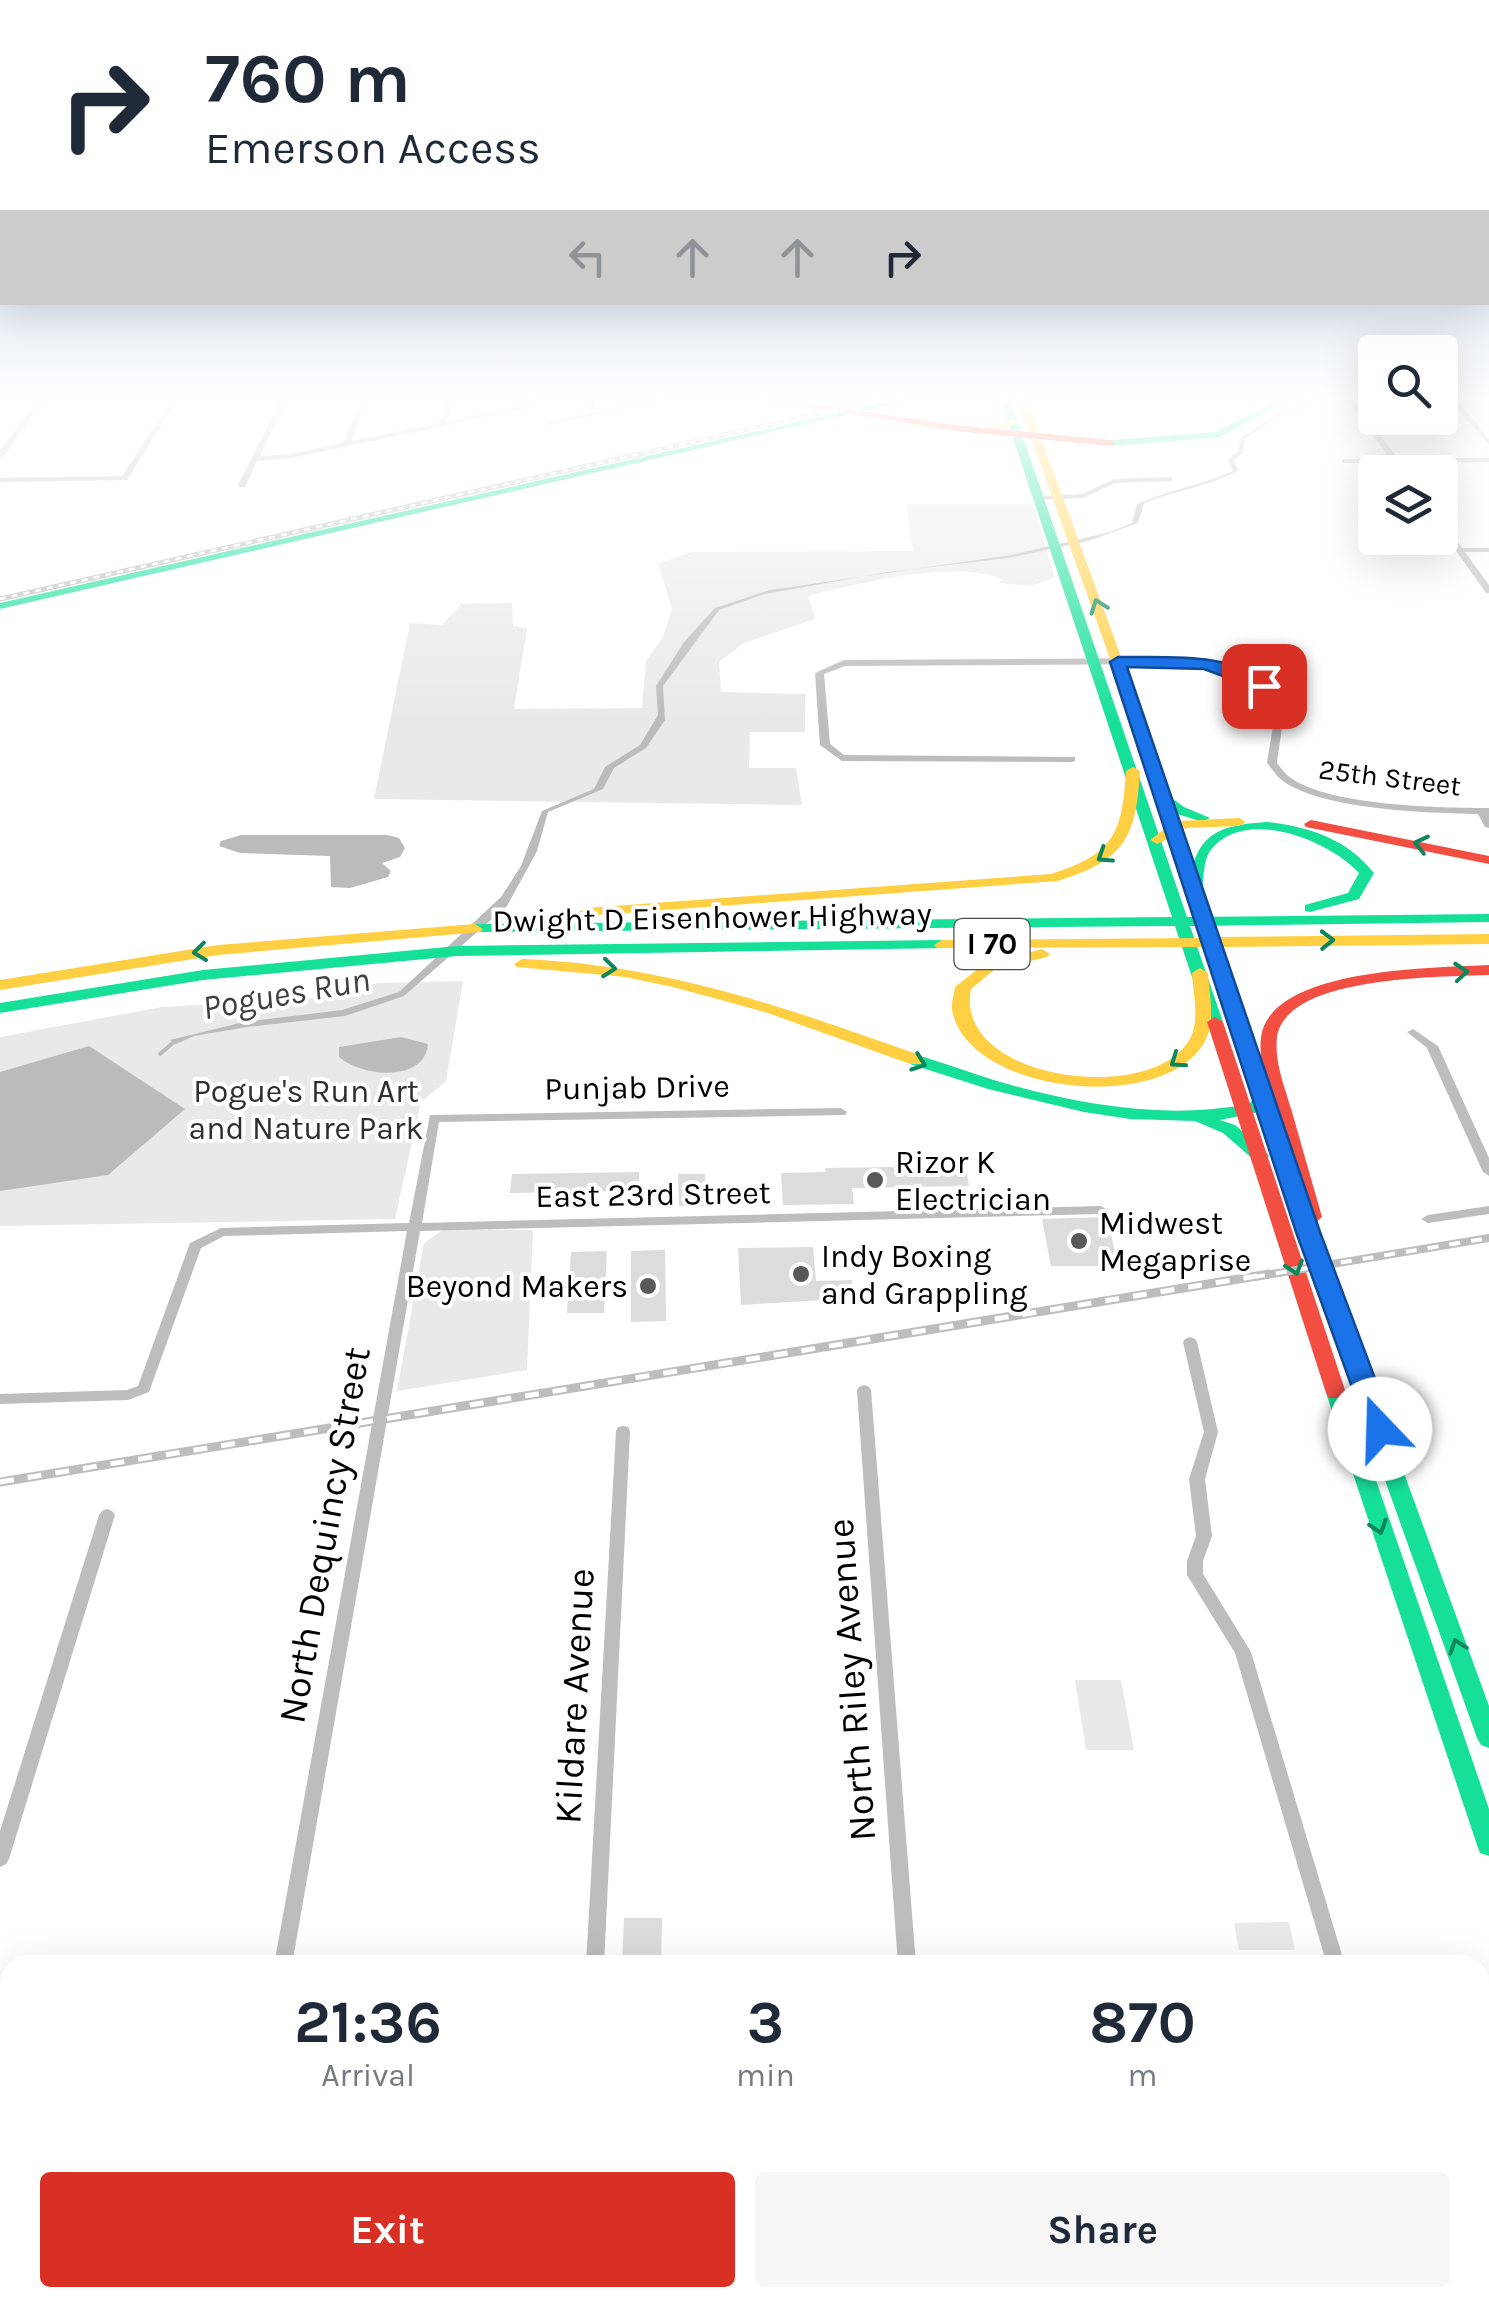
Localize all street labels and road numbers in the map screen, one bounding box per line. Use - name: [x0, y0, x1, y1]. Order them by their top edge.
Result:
- street label: 25th Street: [1317, 752, 1463, 803]
- street label: Dwight D Eisenhower Highway: [492, 895, 932, 940]
- road number: I 70: [954, 919, 1030, 969]
- street label: Punjab Drive: [544, 1067, 730, 1108]
- street label: East 23rd Street: [535, 1174, 771, 1215]
- street label: North Dequincy Street: [269, 1343, 380, 1727]
- street label: North Riley Avenue: [818, 1517, 885, 1843]
- street label: Kildare Avenue: [545, 1567, 604, 1825]

